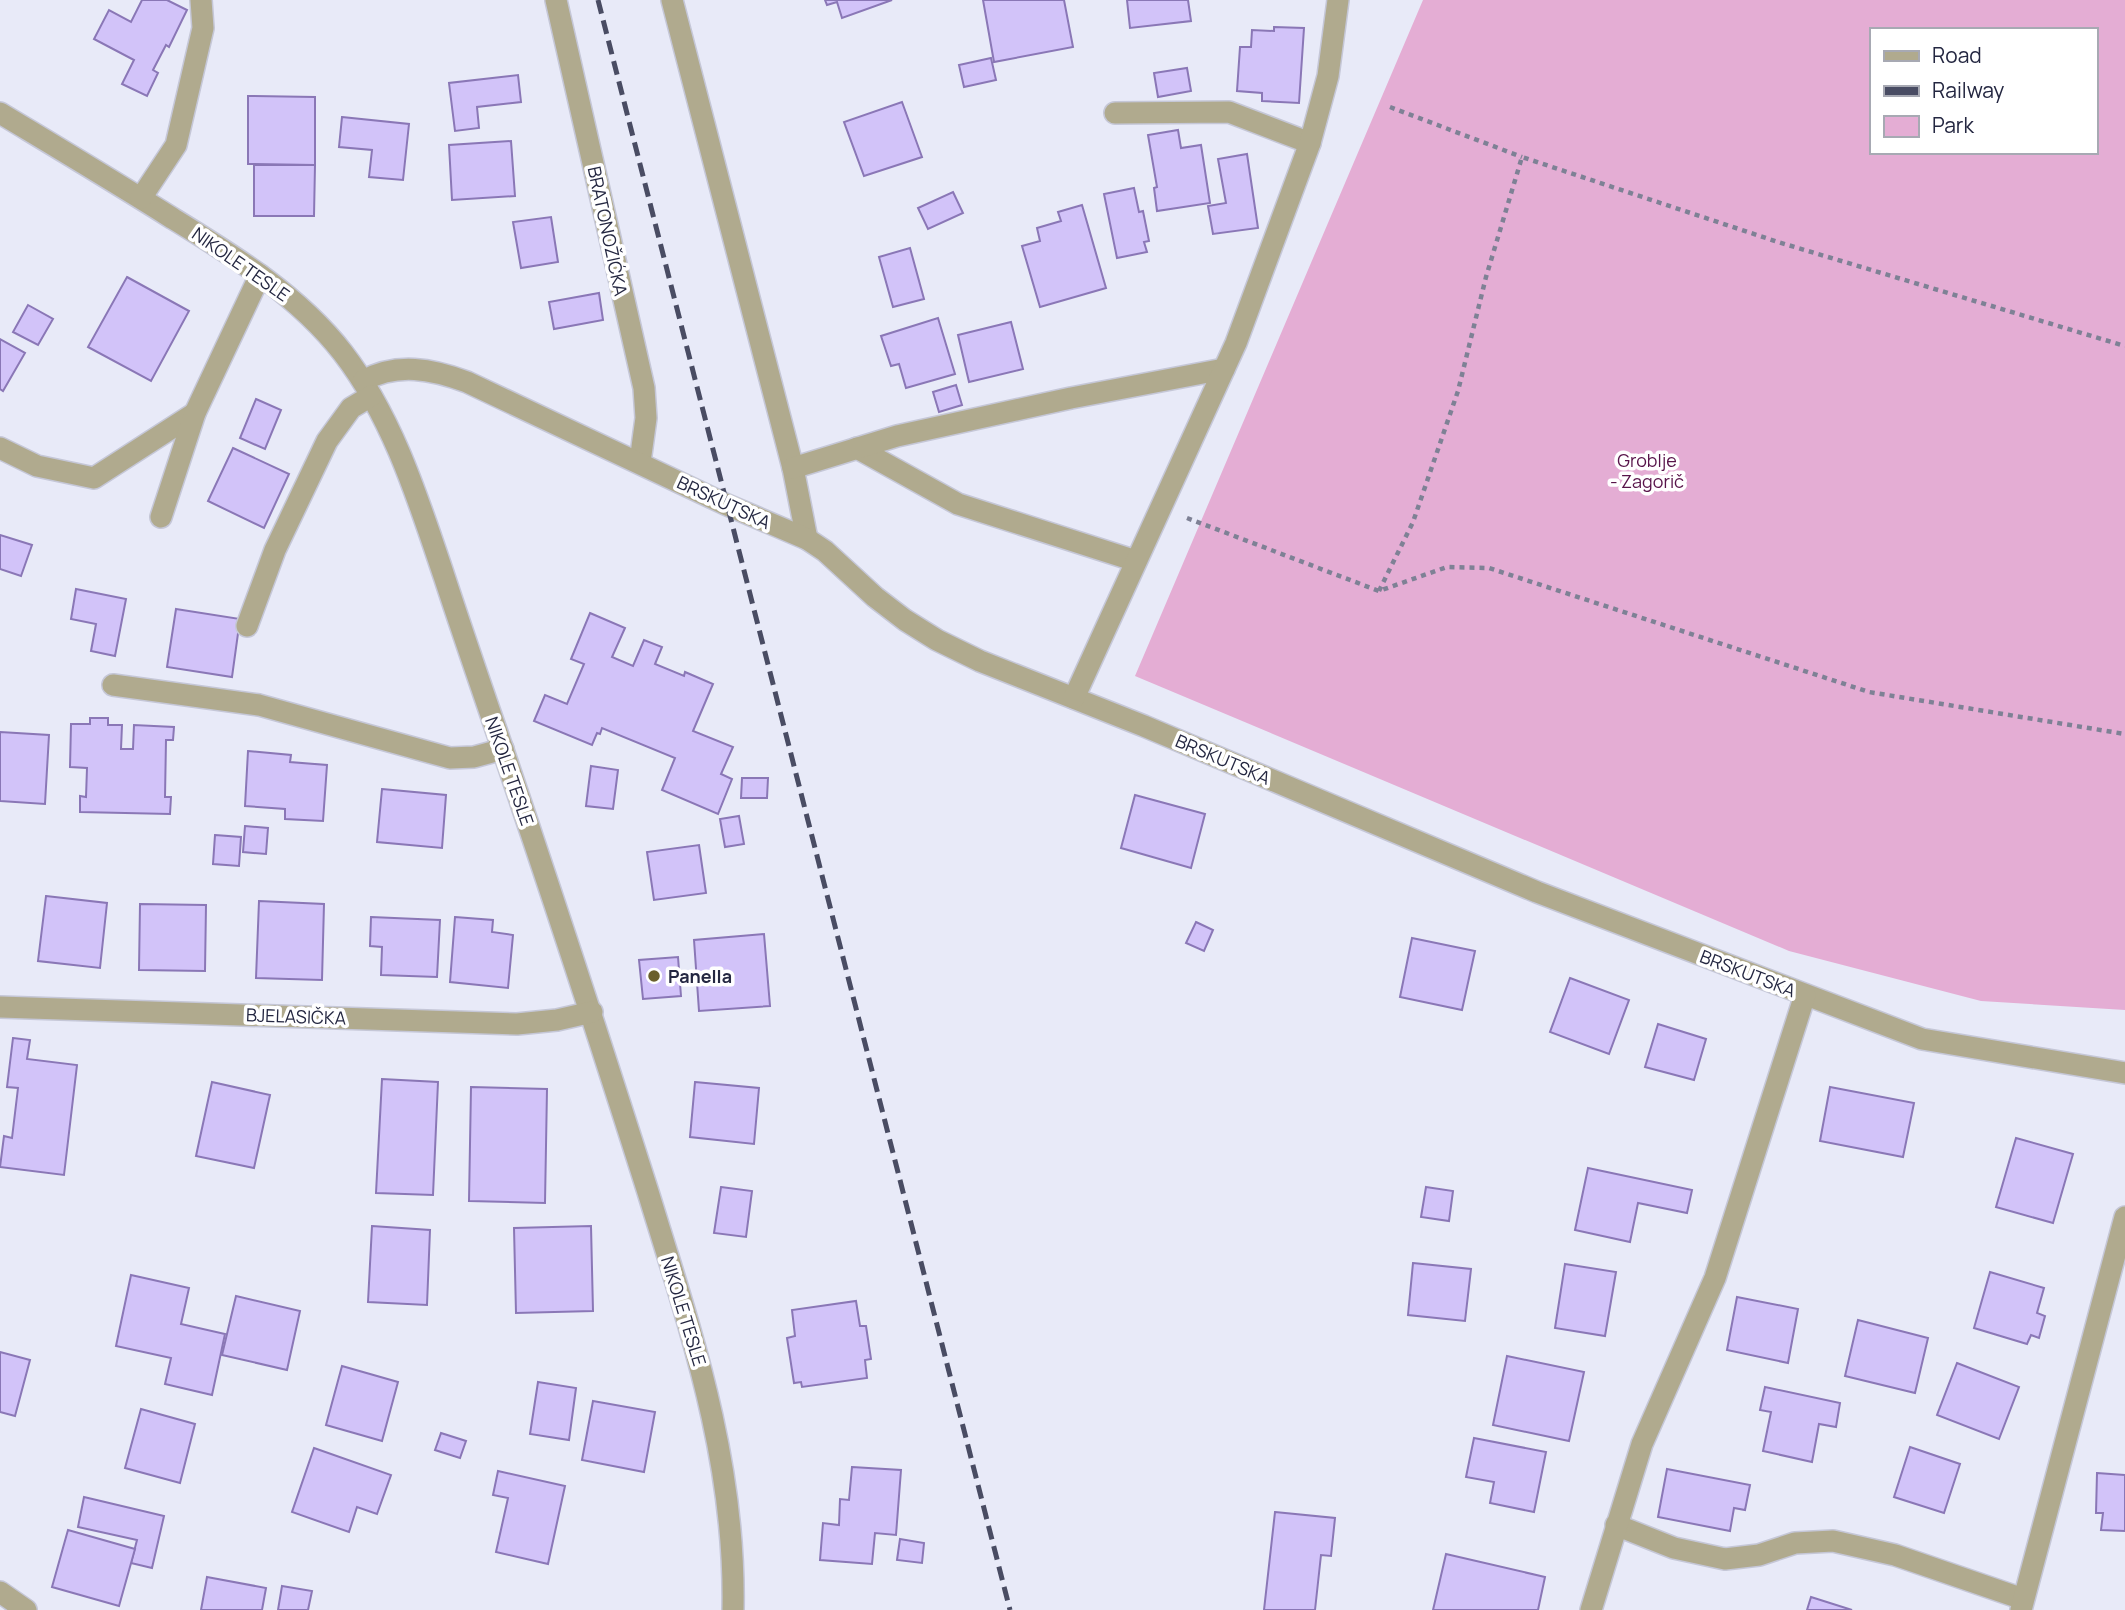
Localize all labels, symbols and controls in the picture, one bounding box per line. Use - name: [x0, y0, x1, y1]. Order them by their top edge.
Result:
- legend: [1870, 28, 2097, 154]
- text: Road: [1932, 41, 1982, 69]
- text: Railway: [1932, 76, 2004, 104]
- text: Park: [1932, 111, 1974, 139]
- street label: BRATONOŽIĆKA: [583, 164, 634, 299]
- street label: NIKOLE TESLE: [188, 222, 294, 306]
- park label: Groblje - Zagorič: [1610, 448, 1684, 493]
- street label: BRSKUTSKA: [673, 470, 775, 534]
- street label: NIKOLE TESLE: [480, 713, 540, 829]
- street label: BRSKUTSKA: [1172, 728, 1275, 790]
- street label: BRSKUTSKA: [1697, 944, 1800, 1002]
- place label: Panella: [668, 964, 732, 988]
- marker: Panella: [646, 968, 662, 984]
- street label: BJELASIČKA: [246, 1002, 347, 1030]
- street label: NIKOLE TESLE: [656, 1253, 712, 1369]

